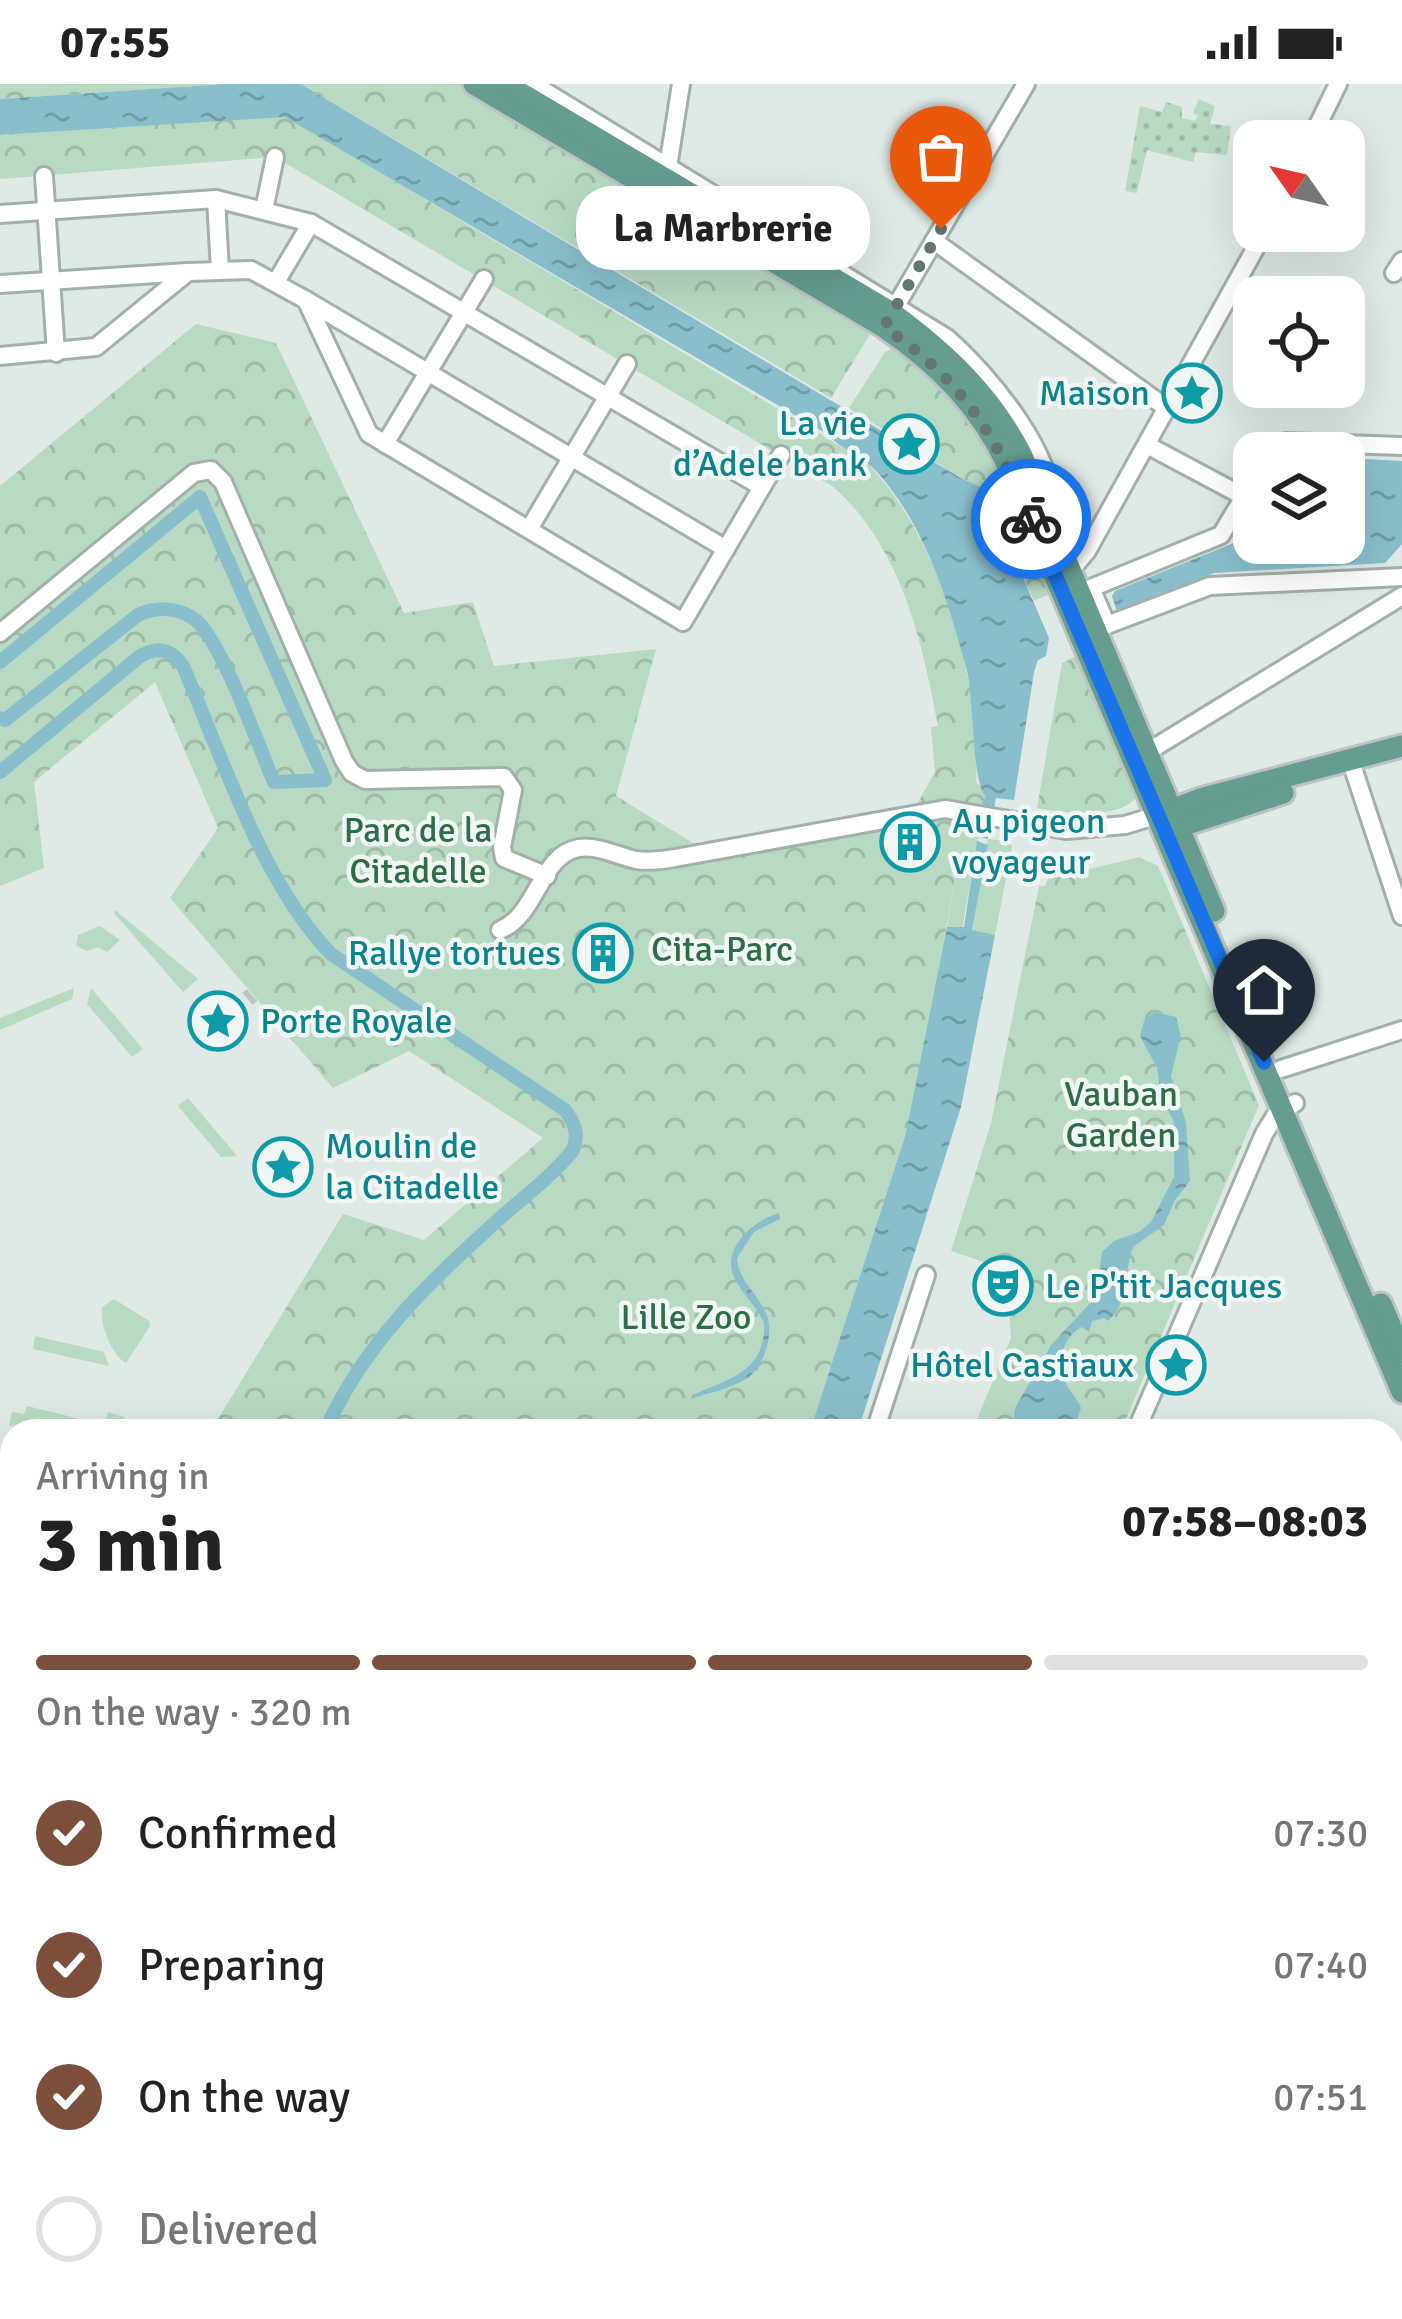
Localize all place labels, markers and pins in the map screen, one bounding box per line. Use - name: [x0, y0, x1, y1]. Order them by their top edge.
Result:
- pin: [890, 106, 992, 229]
- callout: La Marbrerie: [575, 187, 869, 271]
- place icon: Maison: [1161, 362, 1223, 424]
- place label: Maison: [1039, 371, 1150, 416]
- place label: La vie d’Adele bank: [673, 401, 867, 487]
- place icon: La vie d’Adele bank: [878, 413, 940, 475]
- place label: Au pigeon voyageur: [952, 799, 1105, 885]
- building icon: Au pigeon voyageur: [879, 811, 941, 873]
- building icon: Rallye tortues: [572, 922, 634, 984]
- place label: Rallye tortues: [348, 931, 561, 976]
- pin: [1213, 939, 1315, 1062]
- place icon: Porte Royale: [187, 990, 249, 1052]
- place label: Porte Royale: [260, 999, 453, 1044]
- place label: Moulin de la Citadelle: [325, 1124, 499, 1210]
- place icon: Moulin de la Citadelle: [252, 1136, 314, 1198]
- theatre icon: Le P'tit Jacques: [972, 1255, 1034, 1317]
- place label: Le P'tit Jacques: [1045, 1264, 1282, 1309]
- place icon: Hôtel Castiaux: [1145, 1334, 1207, 1396]
- place label: Hôtel Castiaux: [910, 1343, 1134, 1388]

